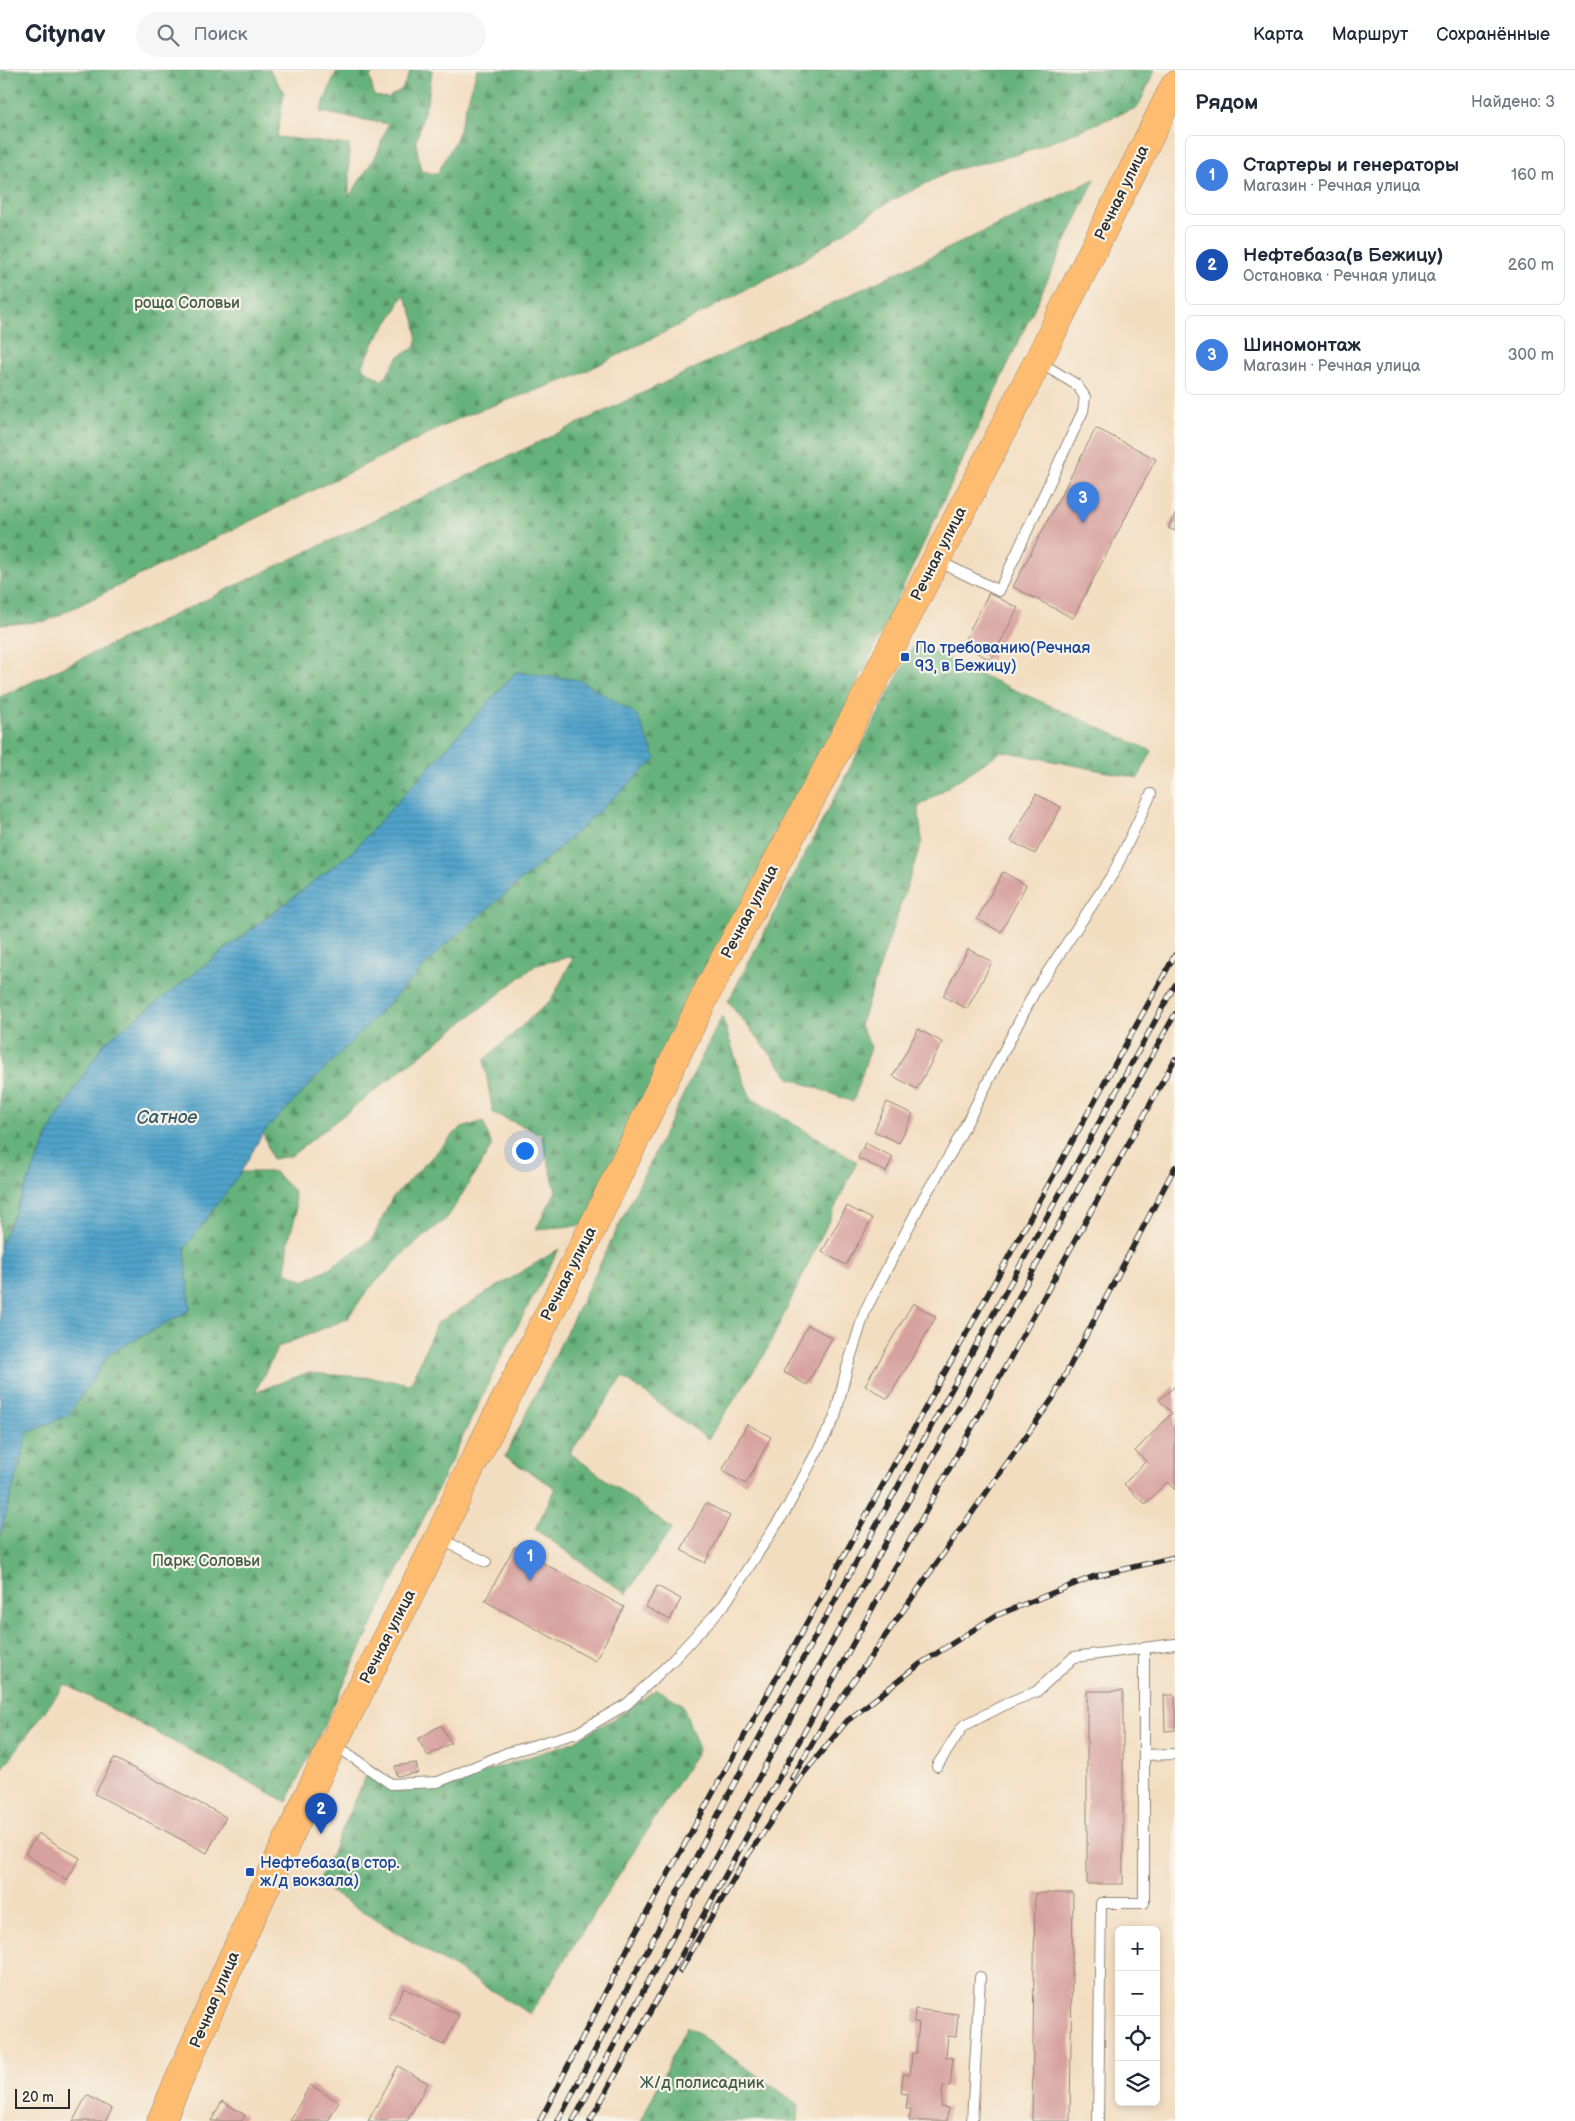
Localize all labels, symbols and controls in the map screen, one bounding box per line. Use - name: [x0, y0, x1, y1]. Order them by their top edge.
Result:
- search box: [136, 12, 486, 57]
- text: Citynav: [25, 20, 106, 49]
- icon: search: [154, 21, 182, 49]
- text: Поиск: [194, 23, 248, 46]
- text: Карта: [1253, 24, 1304, 45]
- text: Маршрут: [1332, 24, 1408, 45]
- text: Сохранённые: [1436, 24, 1550, 45]
- text: Рядом: [1195, 90, 1258, 115]
- text: Найдено: 3: [1471, 93, 1555, 112]
- street label: Речная улица: [1091, 142, 1153, 244]
- text: Стартеры и генераторы: [1243, 154, 1459, 177]
- text: 1: [1209, 166, 1215, 185]
- text: 160 m: [1511, 166, 1554, 185]
- text: Магазин · Речная улица: [1243, 177, 1421, 196]
- text: Нефтебаза(в Бежицу): [1243, 244, 1443, 267]
- text: 2: [1207, 256, 1217, 275]
- text: 260 m: [1508, 256, 1554, 275]
- text: Остановка · Речная улица: [1243, 267, 1436, 286]
- park label: роща Соловьи: [134, 294, 240, 313]
- text: Шиномонтаж: [1243, 334, 1361, 357]
- text: 3: [1207, 346, 1217, 365]
- text: 300 m: [1508, 346, 1554, 365]
- text: Магазин · Речная улица: [1243, 357, 1421, 376]
- pin: 3: [1067, 482, 1099, 523]
- street label: Речная улица: [907, 503, 971, 604]
- place label: По требованию(Речная 93, в Бежицу): [915, 639, 1090, 676]
- marker: По требованию(Речная 93, в Бежицу): [899, 651, 911, 663]
- street label: Речная улица: [717, 861, 783, 962]
- water label: Сатное: [137, 1107, 197, 1128]
- your location: [512, 1138, 538, 1164]
- street label: Речная улица: [537, 1223, 601, 1324]
- pin: 1: [514, 1540, 546, 1581]
- park label: Парк: Соловьи: [152, 1552, 260, 1571]
- street label: Речная улица: [356, 1586, 420, 1687]
- pin: 2: [305, 1793, 337, 1834]
- place label: Нефтебаза(в стор. ж/д вокзала): [260, 1854, 400, 1891]
- marker: Нефтебаза(в стор. ж/д вокзала): [244, 1866, 256, 1878]
- map controls: [1115, 1926, 1160, 2106]
- button: +: [1115, 1926, 1160, 1971]
- street label: Речная улица: [186, 1948, 244, 2051]
- button: −: [1115, 1971, 1160, 2016]
- button: locate: [1115, 2016, 1160, 2061]
- button: layers: [1115, 2061, 1160, 2106]
- park label: Ж/д полисадник: [640, 2074, 765, 2093]
- scale bar: [15, 2086, 70, 2109]
- text: 20 m: [22, 2089, 54, 2106]

